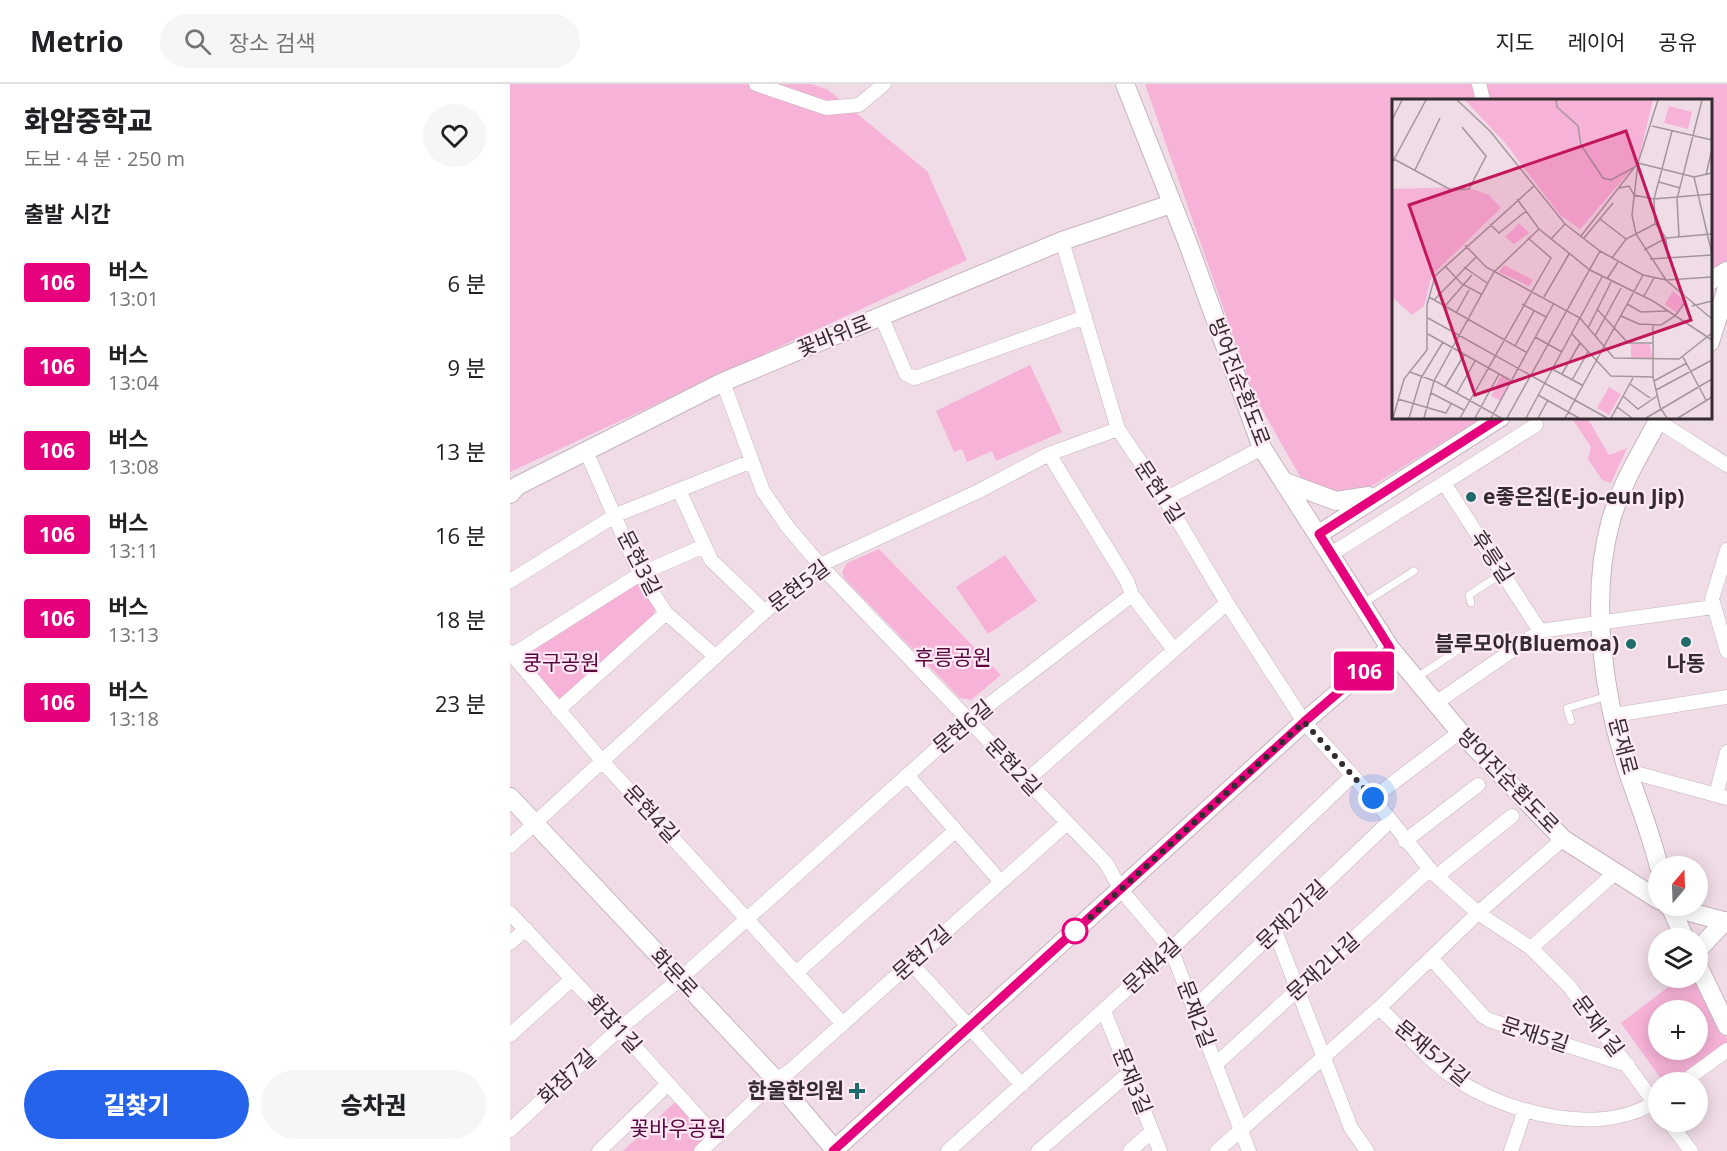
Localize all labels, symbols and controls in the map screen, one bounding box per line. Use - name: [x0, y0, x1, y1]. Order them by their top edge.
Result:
- search box: [160, 14, 580, 68]
- text: Metrio: [30, 22, 124, 60]
- icon: search: [181, 25, 214, 58]
- text: 장소 검색: [229, 27, 315, 57]
- text: 지도: [1496, 28, 1534, 56]
- text: 레이어: [1567, 28, 1625, 56]
- text: 공유: [1658, 28, 1697, 56]
- inset map: [1392, 99, 1712, 418]
- text: 화암중학교: [24, 101, 153, 139]
- button: heart: [423, 104, 486, 167]
- text: 도보 · 4 분 · 250 m: [24, 145, 185, 172]
- text: 출발 시간: [24, 198, 111, 228]
- text: 버스: [108, 255, 148, 285]
- text: 106: [39, 268, 75, 296]
- text: 6 분: [447, 268, 486, 298]
- text: 13:01: [108, 285, 159, 312]
- street label: 꽃바위로: [793, 308, 875, 363]
- street label: 방어진순환도로: [1203, 313, 1277, 450]
- text: 버스: [108, 339, 148, 369]
- text: 106: [39, 352, 75, 380]
- text: 9 분: [447, 352, 486, 382]
- text: 13:04: [108, 369, 159, 396]
- text: 버스: [108, 423, 148, 453]
- text: 106: [39, 436, 75, 464]
- text: 13 분: [435, 436, 486, 466]
- text: 13:08: [108, 453, 159, 480]
- street label: 문현1길: [1129, 454, 1191, 528]
- place label: e좋은집(E-jo-eun Jip): [1483, 482, 1684, 510]
- marker: e좋은집(E-jo-eun Jip): [1464, 490, 1478, 504]
- text: 버스: [108, 507, 148, 537]
- text: 106: [39, 520, 75, 548]
- text: 16 분: [435, 520, 486, 550]
- street label: 문현3길: [612, 525, 668, 600]
- street label: 후릉길: [1465, 525, 1520, 588]
- text: 13:11: [108, 537, 159, 564]
- street label: 문현5길: [762, 553, 835, 617]
- text: 버스: [108, 591, 148, 621]
- text: 106: [39, 604, 75, 632]
- text: 18 분: [435, 604, 486, 634]
- text: 13:13: [108, 621, 159, 648]
- place label: 블루모아(Bluemoa): [1434, 629, 1619, 657]
- marker: 나동: [1679, 635, 1693, 649]
- marker: 블루모아(Bluemoa): [1624, 637, 1638, 651]
- park label: 후릉공원: [914, 643, 992, 671]
- park label: 쿵구공원: [522, 648, 600, 676]
- place label: 나동: [1667, 649, 1705, 677]
- line badge: 106: [1330, 652, 1398, 690]
- text: 106: [1346, 657, 1382, 685]
- text: 버스: [108, 675, 148, 705]
- text: 106: [39, 688, 75, 716]
- text: 23 분: [435, 688, 486, 718]
- street label: 문현6길: [927, 693, 998, 759]
- text: 13:18: [108, 705, 159, 732]
- street label: 문재로: [1603, 714, 1645, 777]
- street label: 방어진순환도로: [1452, 722, 1566, 839]
- street label: 문현2길: [980, 731, 1048, 801]
- street label: 문현4길: [618, 778, 686, 848]
- your location: [1358, 783, 1388, 813]
- north arrow: [1648, 856, 1708, 916]
- map controls: [1648, 856, 1708, 1132]
- street label: 문재2가길: [1249, 873, 1333, 955]
- street label: 문현7길: [886, 918, 957, 986]
- unlabelled marker: [1062, 918, 1088, 944]
- street label: 문재2나길: [1280, 926, 1365, 1007]
- button: layers: [1648, 928, 1708, 988]
- street label: 문재4길: [1116, 931, 1186, 999]
- street label: 화문로: [645, 942, 705, 1003]
- street label: 문재2길: [1171, 976, 1223, 1051]
- street label: 화잠1길: [581, 988, 649, 1059]
- street label: 문재1길: [1567, 989, 1631, 1062]
- button: +: [1648, 1000, 1708, 1060]
- street label: 문재5길: [1498, 1010, 1573, 1058]
- street label: 문재5가길: [1389, 1013, 1476, 1092]
- street label: 화잠7길: [531, 1042, 601, 1110]
- street label: 문재3길: [1107, 1043, 1159, 1118]
- button: 길찾기: [24, 1070, 249, 1139]
- button: 승차권: [261, 1070, 486, 1139]
- button: −: [1648, 1072, 1708, 1132]
- place label: 한울한의원: [747, 1076, 844, 1104]
- marker: 한울한의원: [848, 1082, 866, 1100]
- park label: 꽃바우공원: [630, 1114, 726, 1142]

